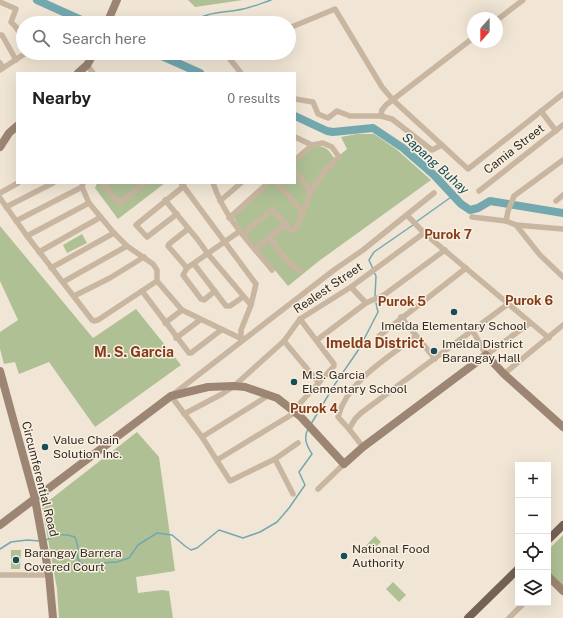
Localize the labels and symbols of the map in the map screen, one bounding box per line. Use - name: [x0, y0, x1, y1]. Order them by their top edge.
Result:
- north arrow: [467, 12, 503, 48]
- street label: Camia Street: [481, 121, 547, 177]
- water label: Sapang Buhay: [399, 130, 472, 197]
- district label: Purok 7: [424, 227, 472, 242]
- street label: Realest Street: [291, 260, 365, 316]
- district label: Purok 6: [505, 293, 553, 308]
- district label: Purok 5: [378, 294, 426, 309]
- marker: Imelda Elementary School: [449, 307, 459, 317]
- place label: Imelda Elementary School: [381, 319, 527, 333]
- district label: Imelda District: [326, 335, 424, 351]
- place label: Imelda District Barangay Hall: [442, 337, 523, 365]
- district label: M. S. Garcia: [94, 344, 174, 360]
- marker: Imelda District Barangay Hall: [429, 346, 439, 356]
- place label: M.S. Garcia Elementary School: [302, 368, 408, 396]
- marker: M.S. Garcia Elementary School: [289, 377, 299, 387]
- district label: Purok 4: [290, 401, 338, 416]
- street label: Circumferential Road: [19, 420, 61, 538]
- place label: Value Chain Solution Inc.: [53, 433, 122, 461]
- marker: Value Chain Solution Inc.: [40, 442, 50, 452]
- place label: National Food Authority: [352, 542, 430, 570]
- place label: Barangay Barrera Covered Court: [24, 546, 122, 574]
- marker: National Food Authority: [339, 551, 349, 561]
- marker: Barangay Barrera Covered Court: [11, 555, 21, 565]

